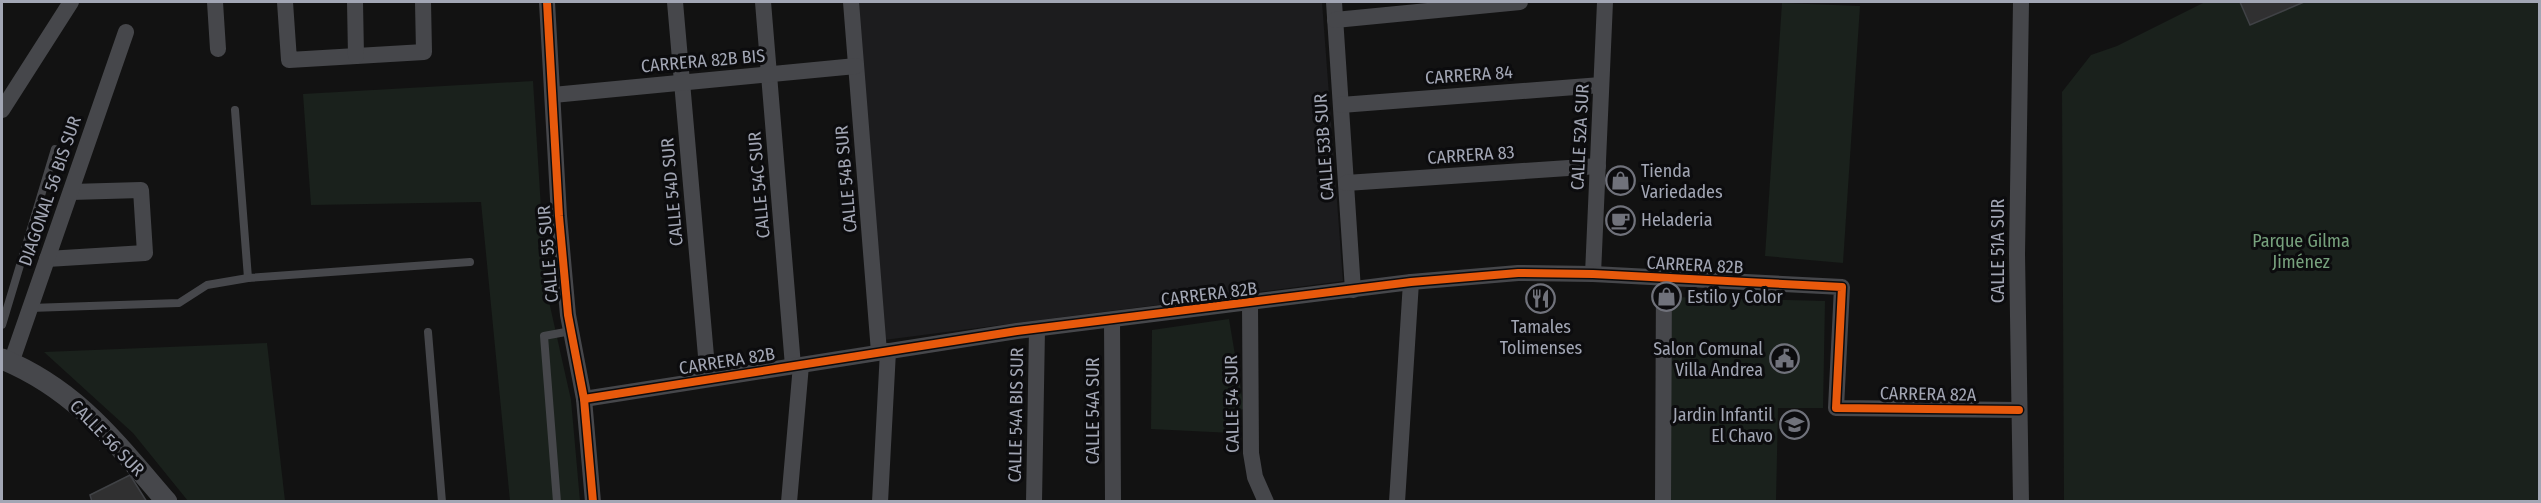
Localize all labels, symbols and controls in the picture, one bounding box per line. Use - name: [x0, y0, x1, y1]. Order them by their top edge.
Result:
- street label: CARRERA 82B BIS: [640, 45, 766, 77]
- street label: CARRERA 84: [1424, 61, 1514, 89]
- street label: CALLE 52A SUR: [1566, 83, 1594, 191]
- street label: CALLE 53B SUR: [1309, 93, 1339, 201]
- street label: DIAGONAL 56 BIS SUR: [14, 113, 86, 269]
- street label: CALLE 54B SUR: [830, 124, 862, 234]
- street label: CALLE 54C SUR: [743, 131, 775, 239]
- street label: CALLE 54D SUR: [656, 137, 688, 247]
- street label: CARRERA 83: [1427, 141, 1515, 169]
- place label: Tienda Variedades: [1641, 160, 1723, 203]
- shop icon: Tienda Variedades: [1604, 165, 1636, 197]
- street label: CALLE 51A SUR: [1987, 198, 2009, 303]
- street label: CALLE 55 SUR: [533, 204, 563, 303]
- cafe icon: Heladeria: [1604, 204, 1636, 236]
- place label: Heladeria: [1641, 209, 1713, 231]
- park label: Parque Gilma Jiménez: [2252, 230, 2350, 273]
- street label: CARRERA 82B: [1646, 251, 1744, 279]
- street label: CARRERA 82B: [1160, 277, 1259, 311]
- shop icon: Estilo y Color: [1650, 281, 1682, 313]
- restaurant icon: Tamales Tolimenses: [1525, 282, 1557, 314]
- place label: Estilo y Color: [1687, 286, 1783, 308]
- place label: Tamales Tolimenses: [1500, 316, 1583, 359]
- place label: Salon Comunal Villa Andrea: [1653, 338, 1763, 381]
- street label: CARRERA 82B: [677, 343, 777, 379]
- public building icon: Salon Comunal Villa Andrea: [1768, 343, 1800, 375]
- street label: CALLE 54A BIS SUR: [1004, 347, 1028, 483]
- street label: CALLE 54 SUR: [1220, 355, 1244, 453]
- street label: CALLE 54A SUR: [1082, 357, 1104, 465]
- street label: CARRERA 82A: [1880, 382, 1977, 406]
- street label: CALLE 56 SUR: [65, 395, 149, 481]
- place label: Jardin Infantil El Chavo: [1673, 404, 1773, 447]
- school or university icon: Jardin Infantil El Chavo: [1778, 409, 1810, 441]

